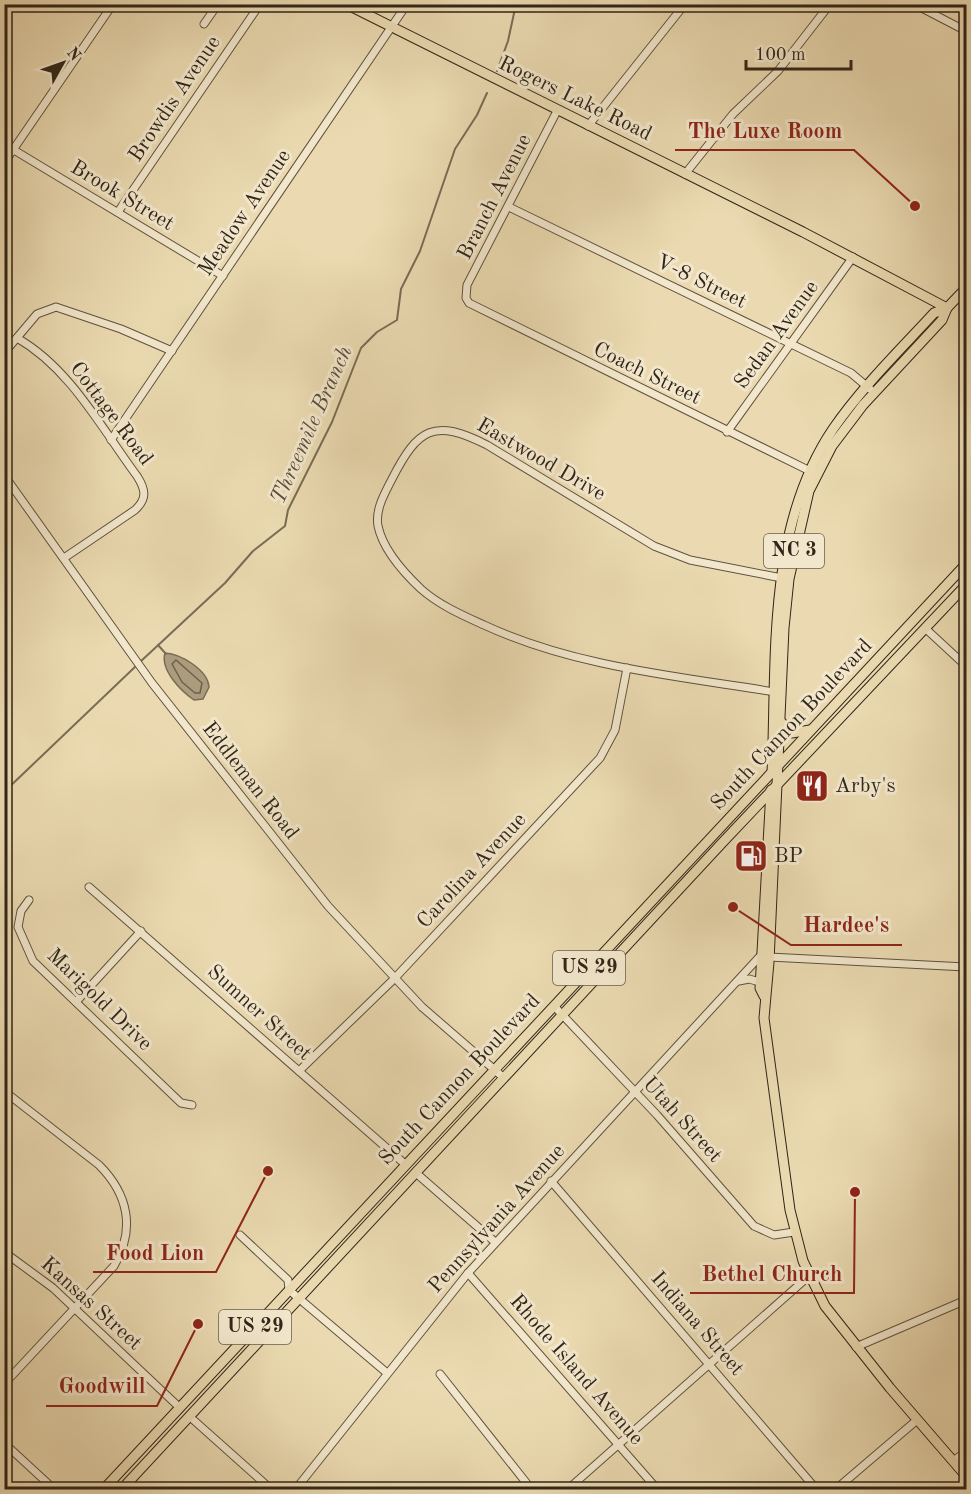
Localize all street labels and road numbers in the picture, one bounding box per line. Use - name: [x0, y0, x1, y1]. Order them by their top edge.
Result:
- street label: Browdis Avenue: [125, 32, 225, 166]
- street label: Rogers Lake Road: [495, 53, 655, 145]
- street label: Branch Avenue: [454, 131, 536, 263]
- street label: Meadow Avenue: [195, 146, 295, 280]
- street label: Brook Street: [67, 157, 177, 235]
- street label: V-8 Street: [652, 251, 750, 313]
- street label: Sedan Avenue: [731, 277, 823, 393]
- street label: Coach Street: [590, 339, 704, 409]
- street label: Cottage Road: [66, 358, 156, 470]
- street label: Eastwood Drive: [473, 415, 609, 505]
- road number: NC 3: [764, 534, 824, 568]
- street label: South Cannon Boulevard: [707, 635, 877, 815]
- street label: Eddleman Road: [198, 718, 302, 844]
- street label: Carolina Avenue: [413, 809, 531, 933]
- street label: Marigold Drive: [42, 945, 156, 1055]
- road number: US 29: [553, 951, 625, 985]
- street label: Sumner Street: [203, 961, 315, 1065]
- street label: South Cannon Boulevard: [375, 990, 545, 1170]
- street label: Utah Street: [638, 1073, 726, 1167]
- street label: Pennsylvania Avenue: [425, 1141, 569, 1297]
- street label: Kansas Street: [37, 1253, 145, 1355]
- street label: Indiana Street: [646, 1268, 748, 1380]
- street label: Rhode Island Avenue: [505, 1291, 647, 1449]
- road number: US 29: [219, 1310, 291, 1344]

